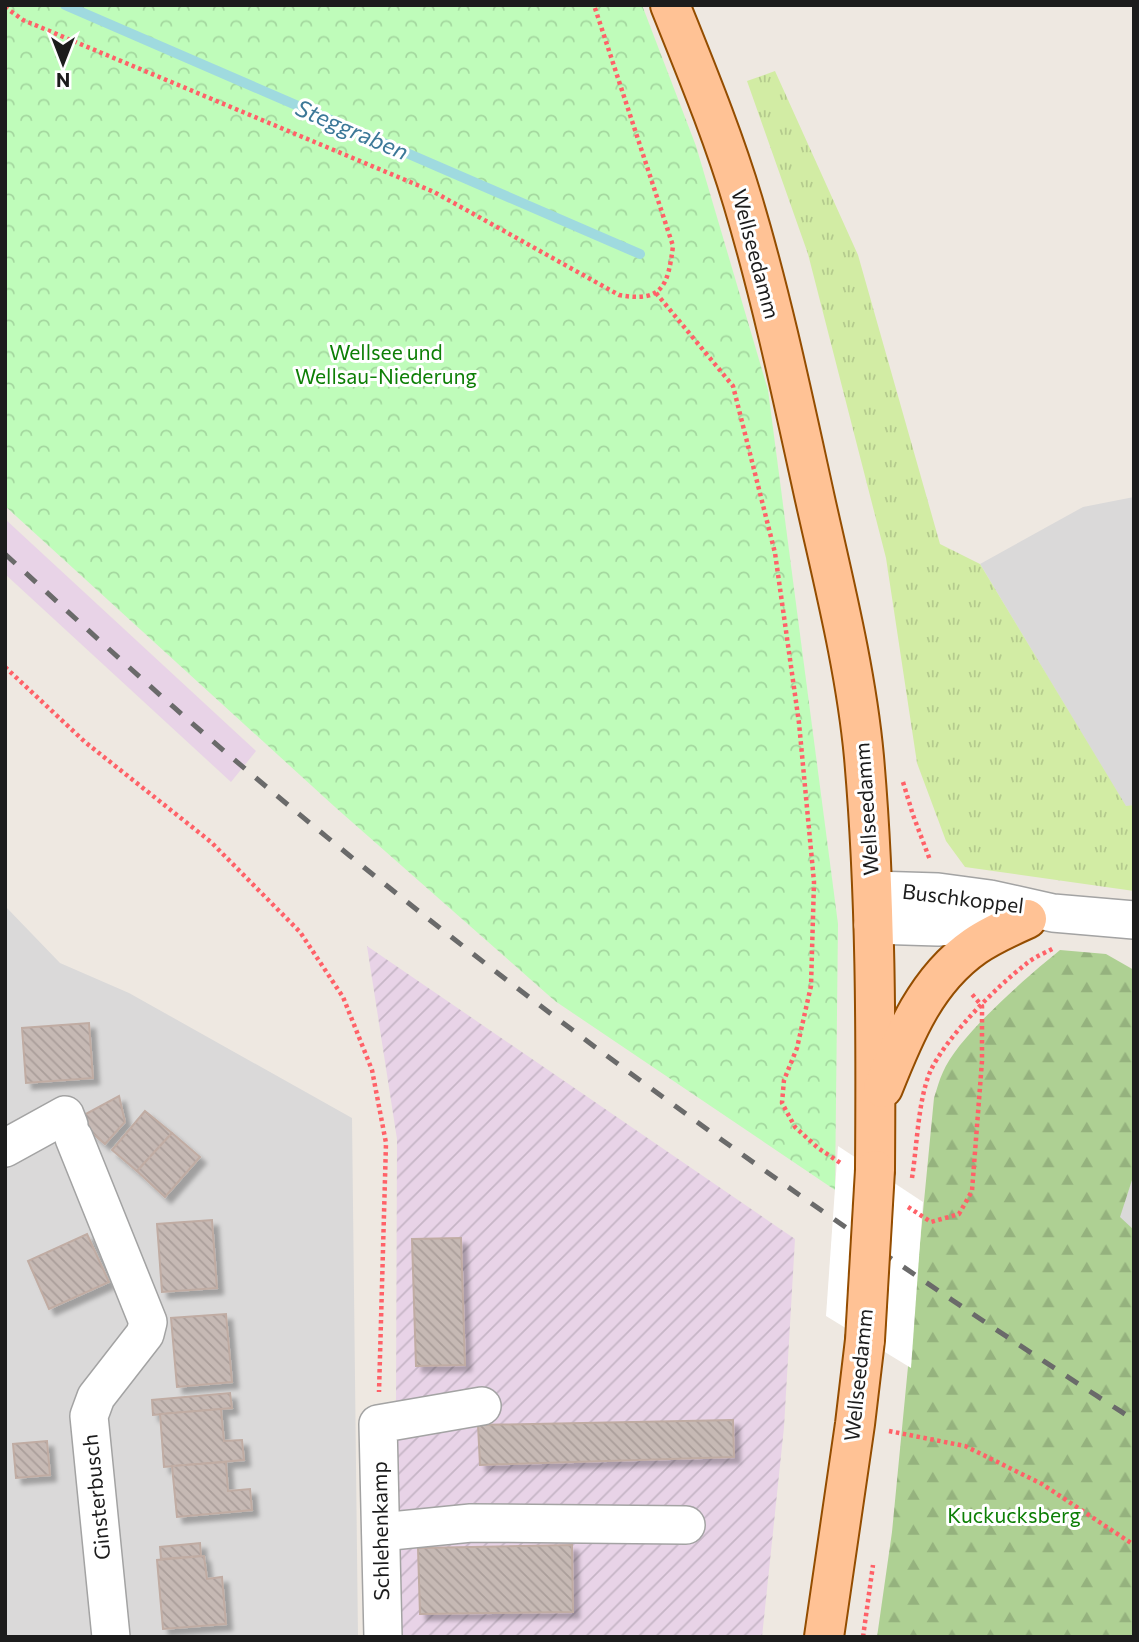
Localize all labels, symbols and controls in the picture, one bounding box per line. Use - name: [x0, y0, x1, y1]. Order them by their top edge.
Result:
- north arrow: [28, 28, 98, 98]
- text: N: [56, 69, 70, 92]
- water label: Steggraben: [292, 93, 413, 165]
- street label: Wellseedamm: [727, 186, 786, 321]
- park label: Wellsee und Wellsau-Niederung: [295, 339, 477, 388]
- street label: Wellseedamm: [848, 742, 883, 876]
- street label: Buschkoppel: [901, 878, 1025, 917]
- street label: Wellseedamm: [838, 1307, 877, 1442]
- street label: Ginsterbusch: [76, 1433, 115, 1561]
- street label: Schlehenkamp: [366, 1461, 393, 1601]
- park label: Kuckucksberg: [947, 1502, 1081, 1527]

